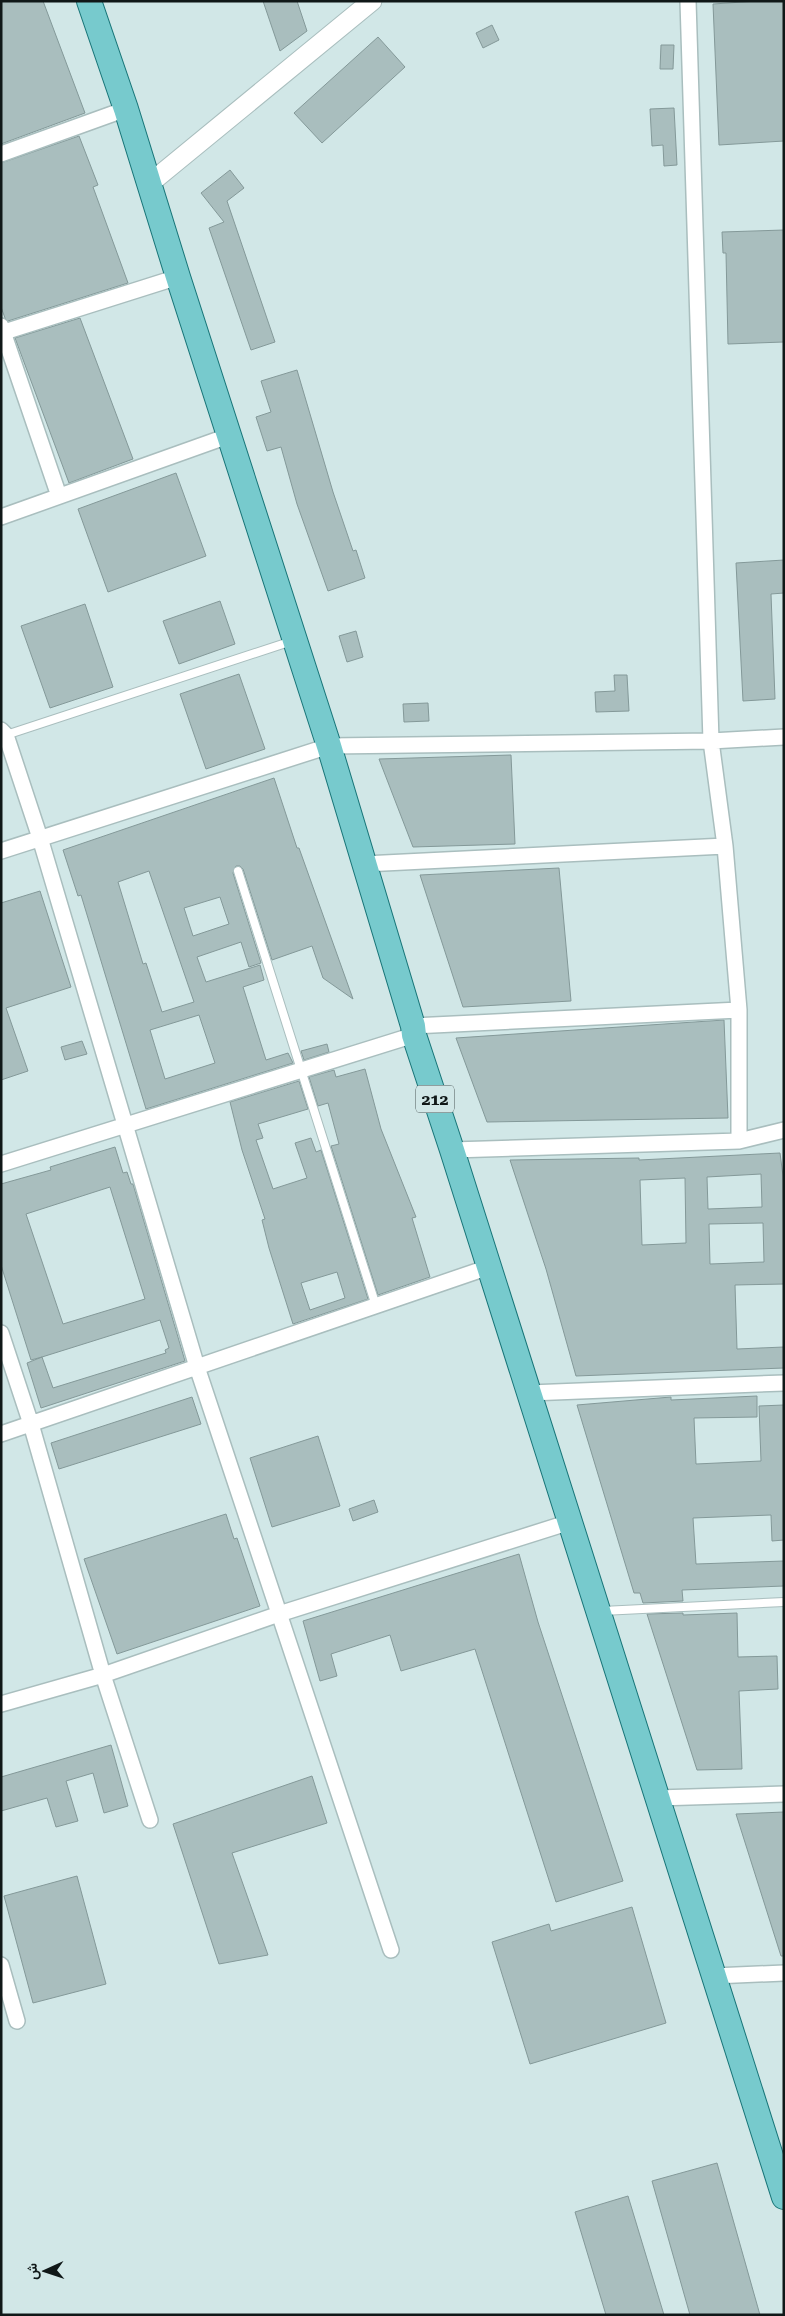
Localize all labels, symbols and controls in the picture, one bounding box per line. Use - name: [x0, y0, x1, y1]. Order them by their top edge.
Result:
- road number: 212: [416, 1086, 454, 1112]
- north arrow: [20, 2246, 70, 2296]
- text: ش: [24, 2263, 41, 2281]

